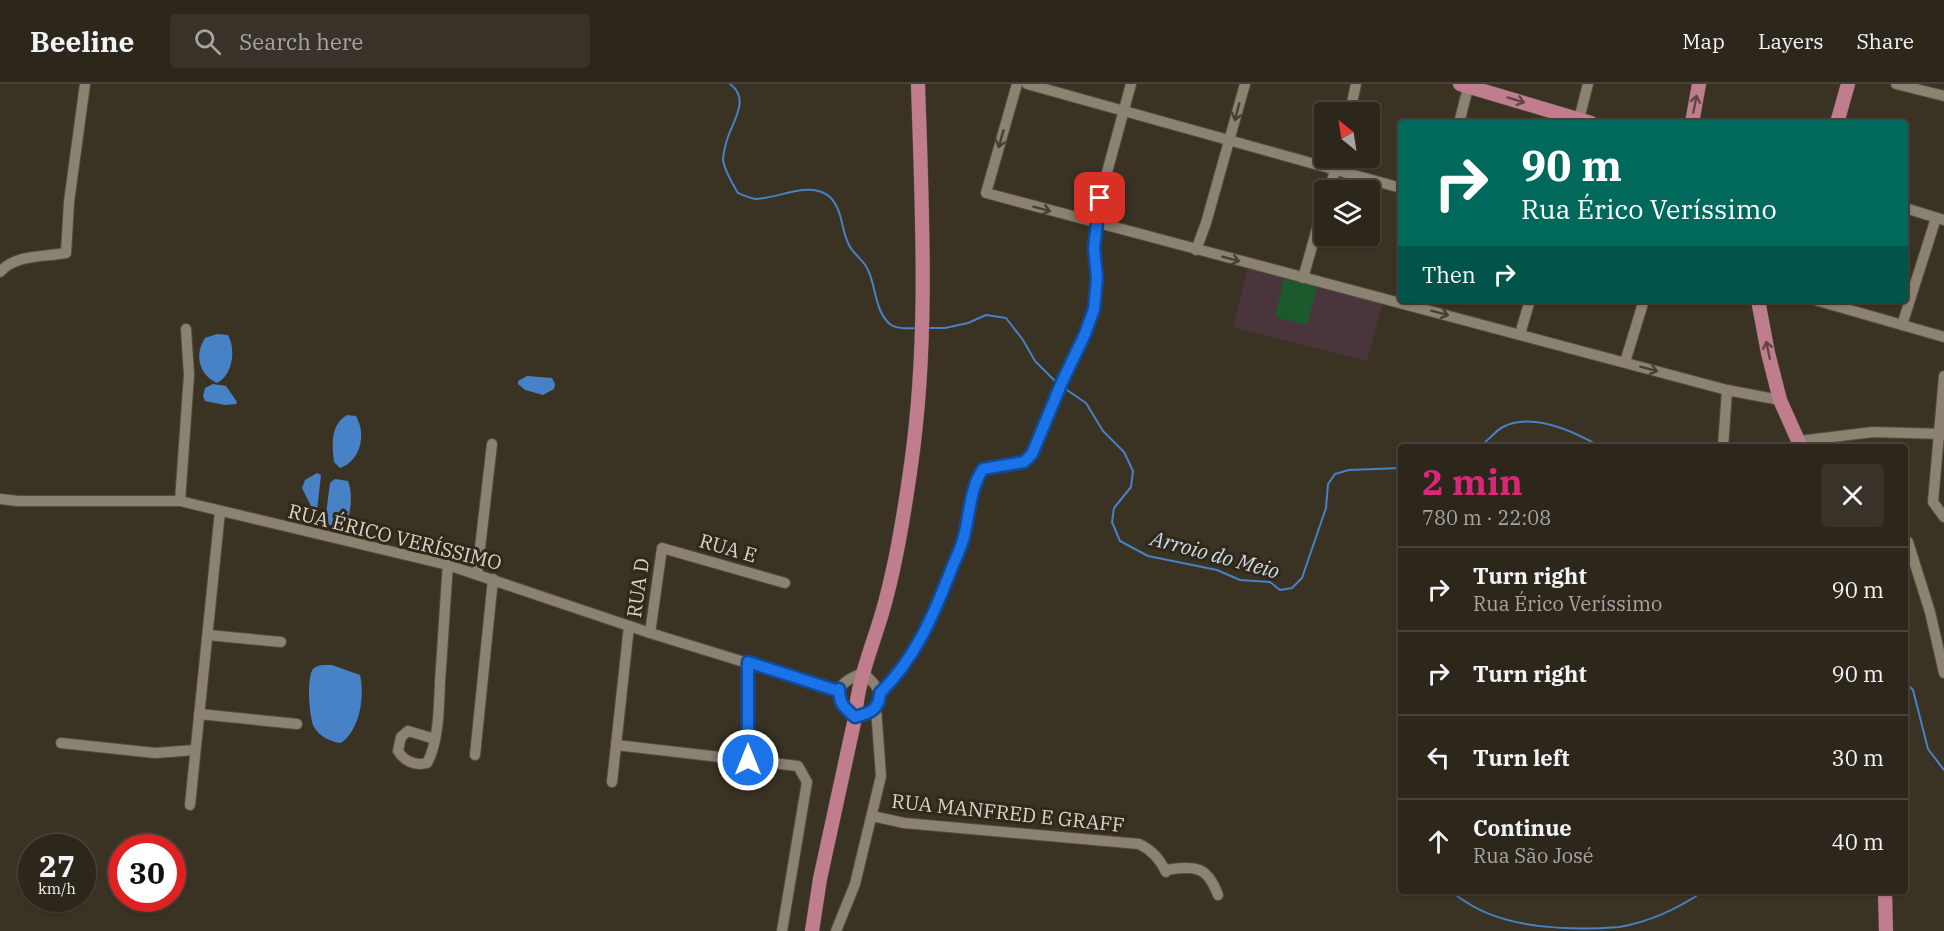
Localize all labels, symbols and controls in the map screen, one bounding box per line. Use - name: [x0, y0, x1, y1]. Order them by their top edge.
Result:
- search box: [170, 14, 590, 68]
- text: Beeline: [30, 23, 134, 60]
- icon: search: [191, 25, 224, 58]
- text: Search here: [239, 27, 363, 56]
- text: Map: [1682, 27, 1725, 55]
- text: Layers: [1758, 27, 1824, 55]
- text: Share: [1857, 27, 1914, 55]
- one-way arrow: [1690, 94, 1702, 113]
- one-way arrow: [1506, 95, 1525, 106]
- north arrow: [1314, 102, 1380, 168]
- map controls: [1314, 102, 1380, 246]
- one-way arrow: [1231, 103, 1243, 122]
- one-way arrow: [995, 129, 1007, 148]
- text: 90 m: [1521, 138, 1622, 193]
- icon: right: [1422, 144, 1500, 222]
- pin: [1074, 172, 1125, 223]
- button: layers: [1314, 180, 1380, 246]
- icon: arrive: [1083, 181, 1116, 214]
- text: Rua Érico Veríssimo: [1521, 191, 1777, 226]
- one-way arrow: [1033, 204, 1052, 216]
- one-way arrow: [1221, 254, 1240, 266]
- icon: right: [1488, 258, 1521, 291]
- text: Then: [1422, 260, 1476, 289]
- one-way arrow: [1430, 308, 1449, 319]
- one-way arrow: [1761, 341, 1773, 360]
- one-way arrow: [1639, 363, 1658, 375]
- text: 2 min: [1422, 458, 1523, 505]
- button: close: [1821, 464, 1884, 527]
- street label: RUA ÉRICO VERÍSSIMO: [286, 497, 505, 576]
- text: 780 m · 22:08: [1422, 504, 1551, 531]
- water label: Arroio do Meio: [1146, 523, 1283, 585]
- street label: RUA E: [696, 526, 760, 569]
- street label: RUA D: [620, 556, 655, 619]
- text: Turn right: [1473, 561, 1587, 590]
- icon: right: [1422, 573, 1455, 606]
- text: 90 m: [1832, 575, 1884, 604]
- text: Rua Érico Veríssimo: [1473, 590, 1662, 617]
- icon: right: [1422, 657, 1455, 690]
- text: Turn right: [1473, 659, 1587, 688]
- text: 90 m: [1832, 659, 1884, 688]
- position arrow: [716, 728, 780, 792]
- icon: left: [1422, 741, 1455, 774]
- text: Turn left: [1473, 743, 1569, 772]
- text: 30 m: [1832, 743, 1884, 772]
- street label: RUA MANFRED E GRAFF: [890, 787, 1126, 838]
- text: Continue: [1473, 813, 1572, 842]
- icon: ahead: [1422, 825, 1455, 858]
- text: 40 m: [1832, 827, 1884, 856]
- speed limit sign: 30: [108, 834, 186, 912]
- text: Rua São José: [1473, 842, 1594, 869]
- text: 27: [39, 846, 75, 885]
- text: km/h: [38, 879, 76, 898]

